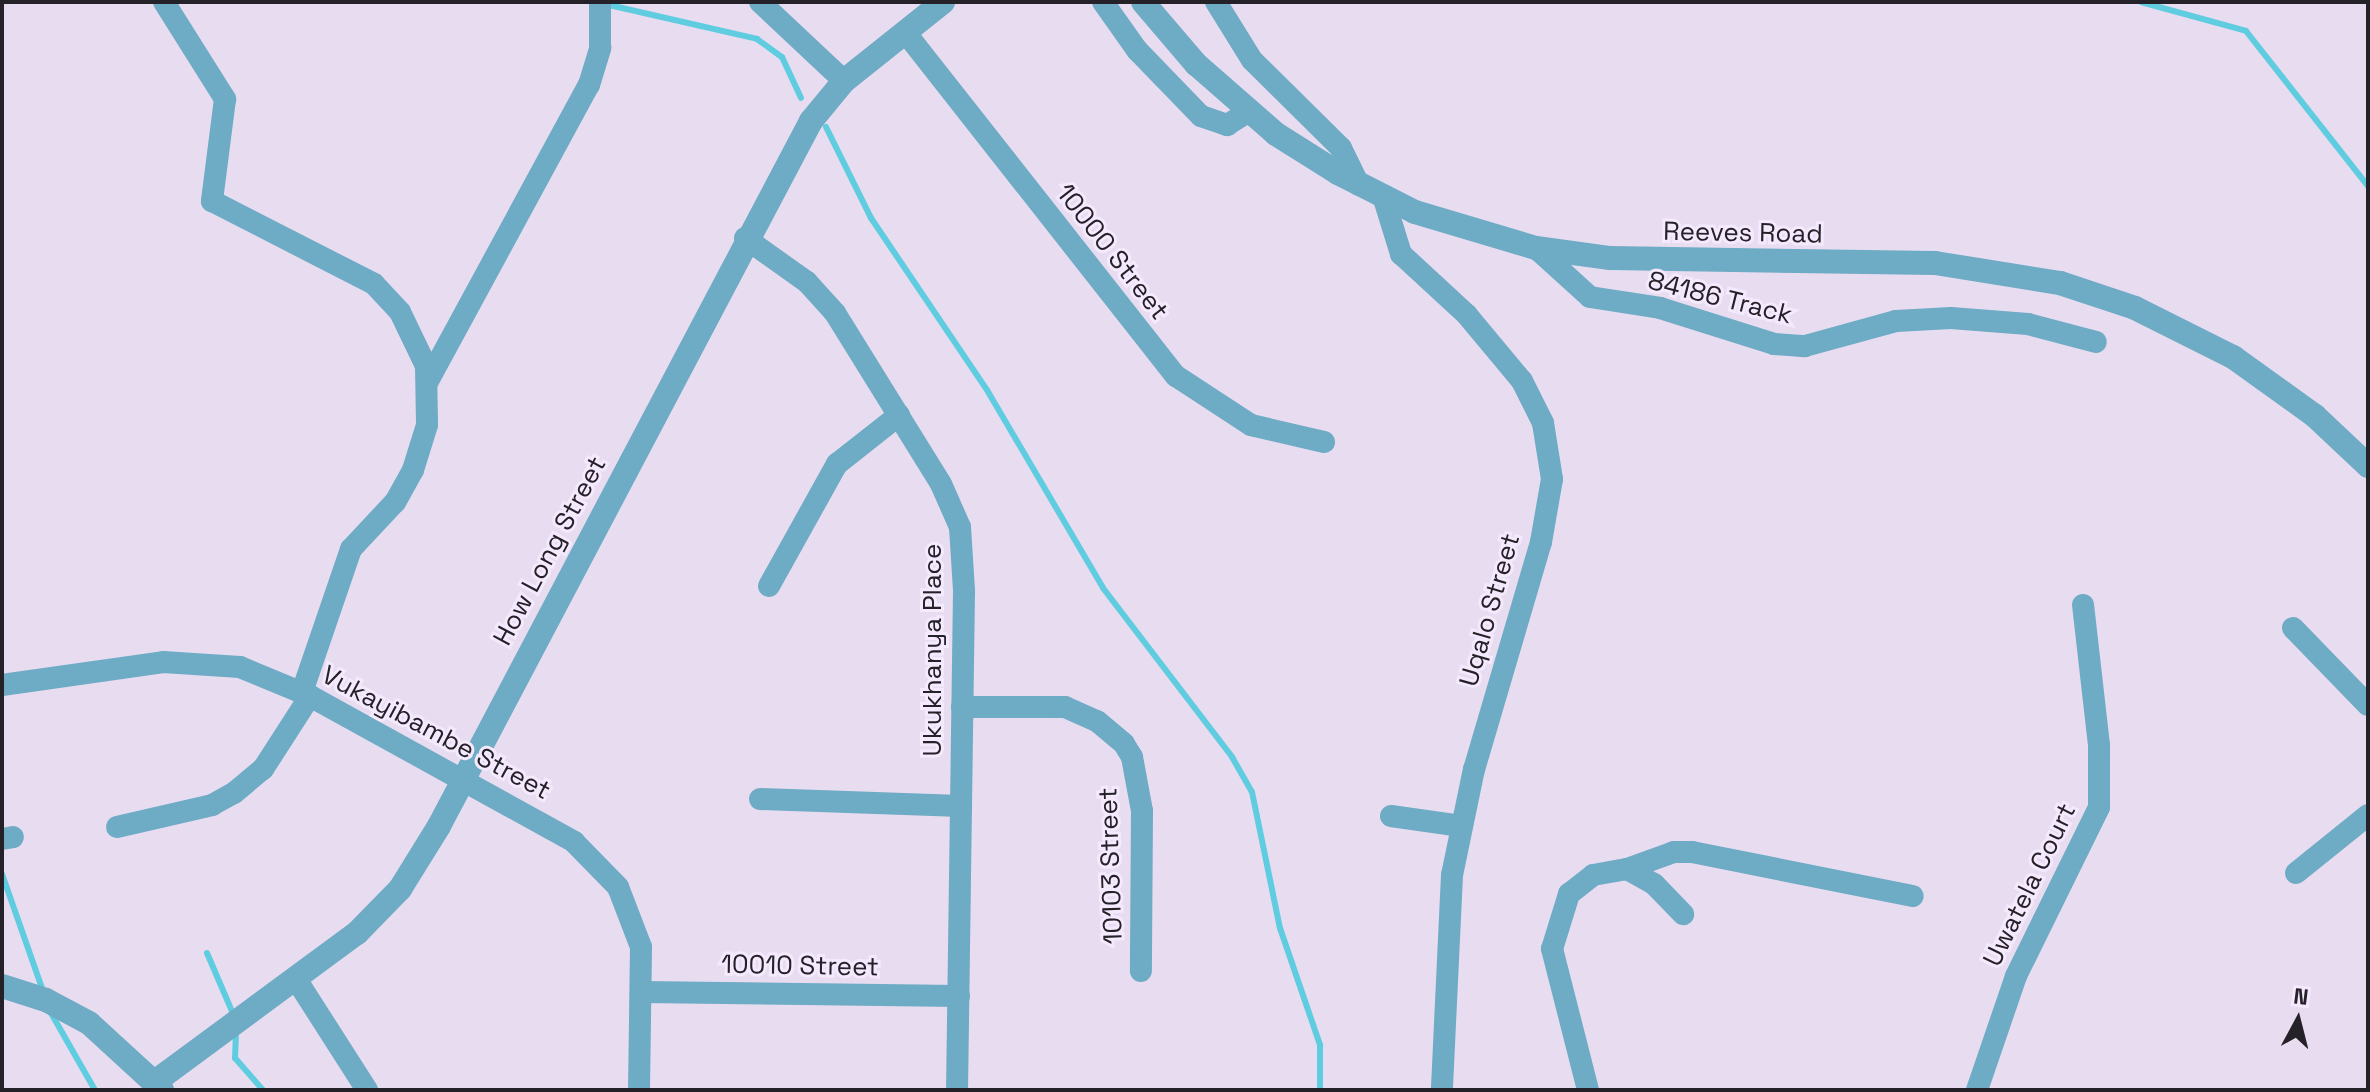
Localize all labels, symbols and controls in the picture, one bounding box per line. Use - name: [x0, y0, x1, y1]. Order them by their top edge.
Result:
- street label: 10000 Street: [1049, 178, 1175, 326]
- street label: Reeves Road: [1663, 216, 1823, 250]
- street label: 84186 Track: [1644, 265, 1796, 331]
- street label: How Long Street: [487, 451, 613, 651]
- street label: Uqalo Street: [1453, 530, 1527, 690]
- street label: Ukukhanya Place: [917, 544, 949, 756]
- street label: Vukayibambe Street: [316, 659, 556, 807]
- street label: 10103 Street: [1093, 787, 1129, 945]
- street label: Uwatela Court: [1977, 798, 2083, 972]
- street label: 10010 Street: [721, 949, 879, 983]
- north arrow: [2258, 980, 2338, 1060]
- text: N: [2292, 981, 2310, 1011]

